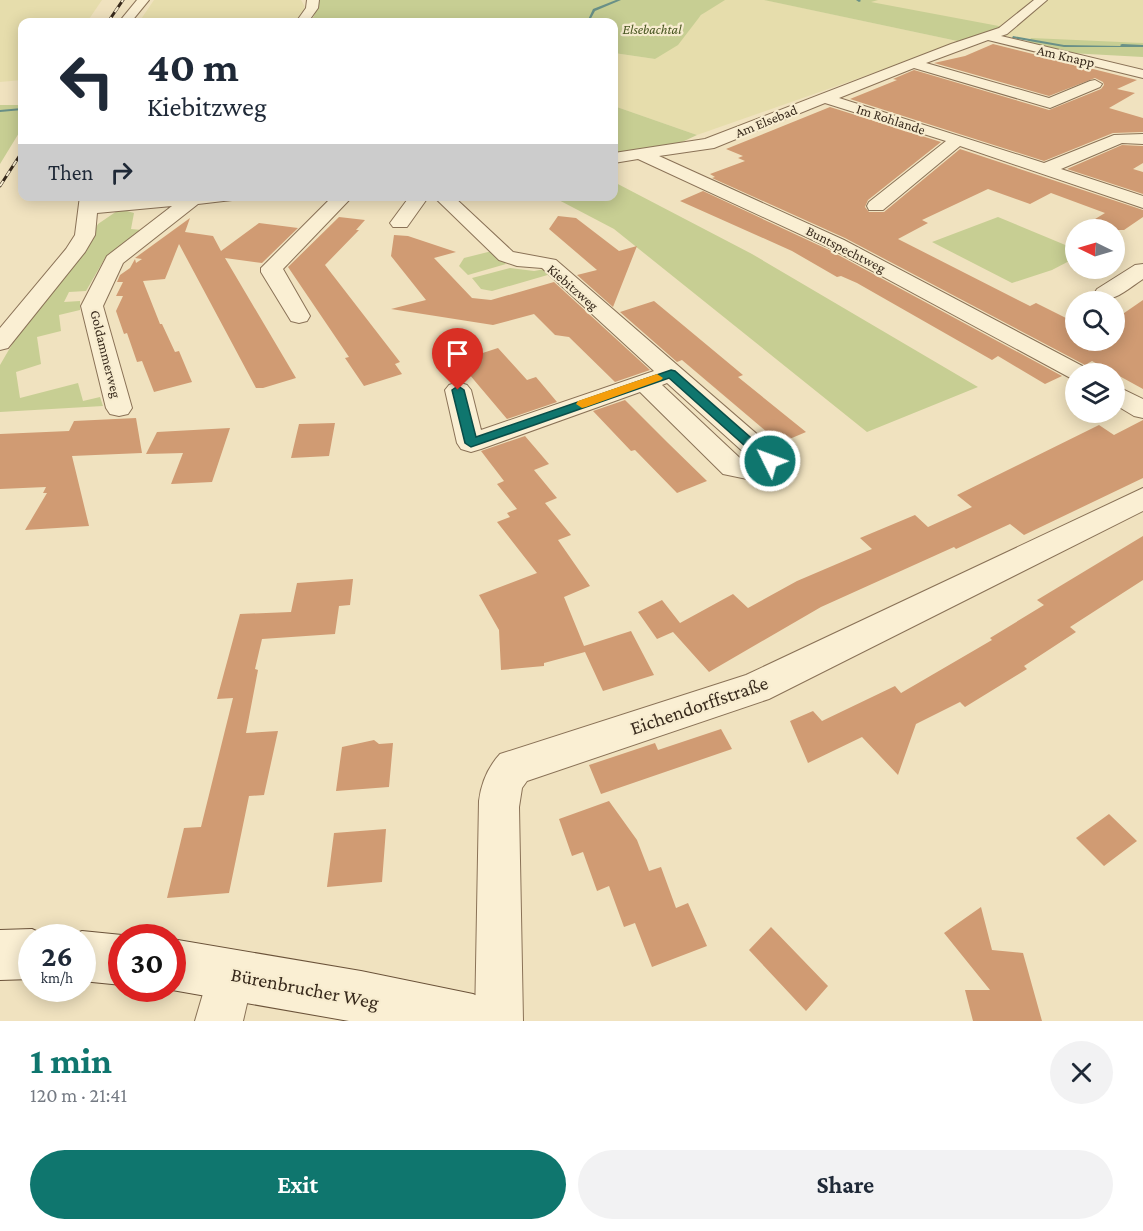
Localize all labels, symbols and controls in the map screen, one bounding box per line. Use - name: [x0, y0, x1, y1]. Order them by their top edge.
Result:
- park label: Elsebachtal: [622, 21, 682, 37]
- icon: left: [48, 42, 126, 120]
- street label: Am Knapp: [1036, 42, 1096, 70]
- text: 40 m: [147, 43, 239, 90]
- text: Kiebitzweg: [147, 92, 267, 122]
- street label: Im Rohlande: [855, 100, 927, 138]
- street label: Am Elsebad: [733, 101, 800, 141]
- icon: right: [105, 156, 138, 189]
- text: Then: [48, 160, 93, 185]
- north arrow: [1065, 219, 1125, 279]
- map controls: [1065, 219, 1125, 423]
- street label: Buntspechtweg: [804, 222, 889, 276]
- street label: Kiebitzweg: [544, 261, 602, 314]
- button: search: [1065, 291, 1125, 351]
- street label: Goldammerweg: [87, 308, 125, 400]
- pin: [432, 328, 483, 390]
- icon: arrive: [441, 337, 474, 370]
- button: layers: [1065, 363, 1125, 423]
- position arrow: [738, 429, 802, 493]
- street label: Eichendorffstraße: [627, 671, 771, 739]
- speed limit sign: 30: [108, 924, 186, 1002]
- text: 26: [41, 939, 73, 972]
- street label: Bürenbrucher Weg: [229, 963, 381, 1014]
- text: km/h: [41, 970, 73, 986]
- text: 1 min: [30, 1041, 112, 1081]
- button: close: [1050, 1041, 1113, 1104]
- text: 120 m · 21:41: [30, 1084, 127, 1106]
- button: Exit: [30, 1150, 566, 1219]
- button: Share: [578, 1150, 1113, 1219]

